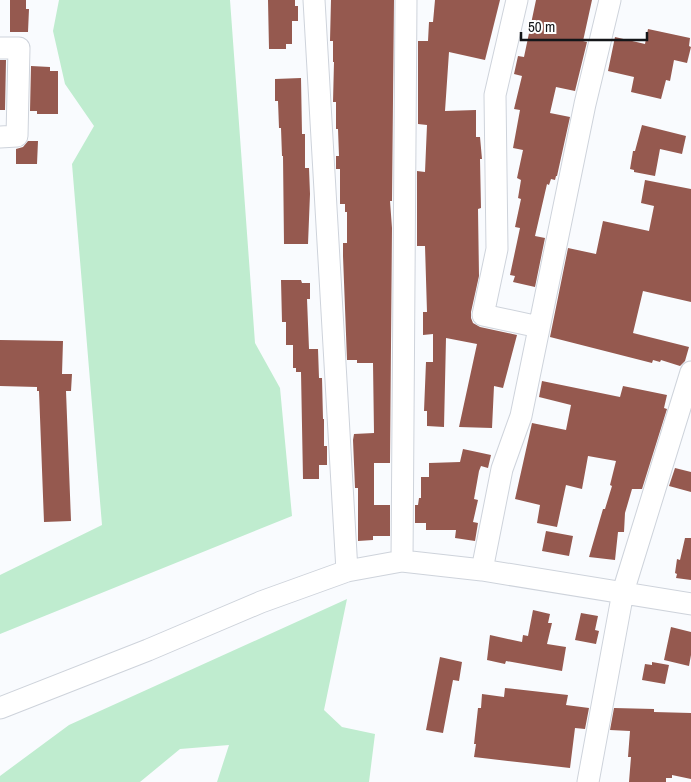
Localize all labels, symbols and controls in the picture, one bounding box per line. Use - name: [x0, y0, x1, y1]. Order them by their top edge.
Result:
- scale bar: [521, 10, 647, 42]
- text: 50 m: [528, 16, 555, 37]

